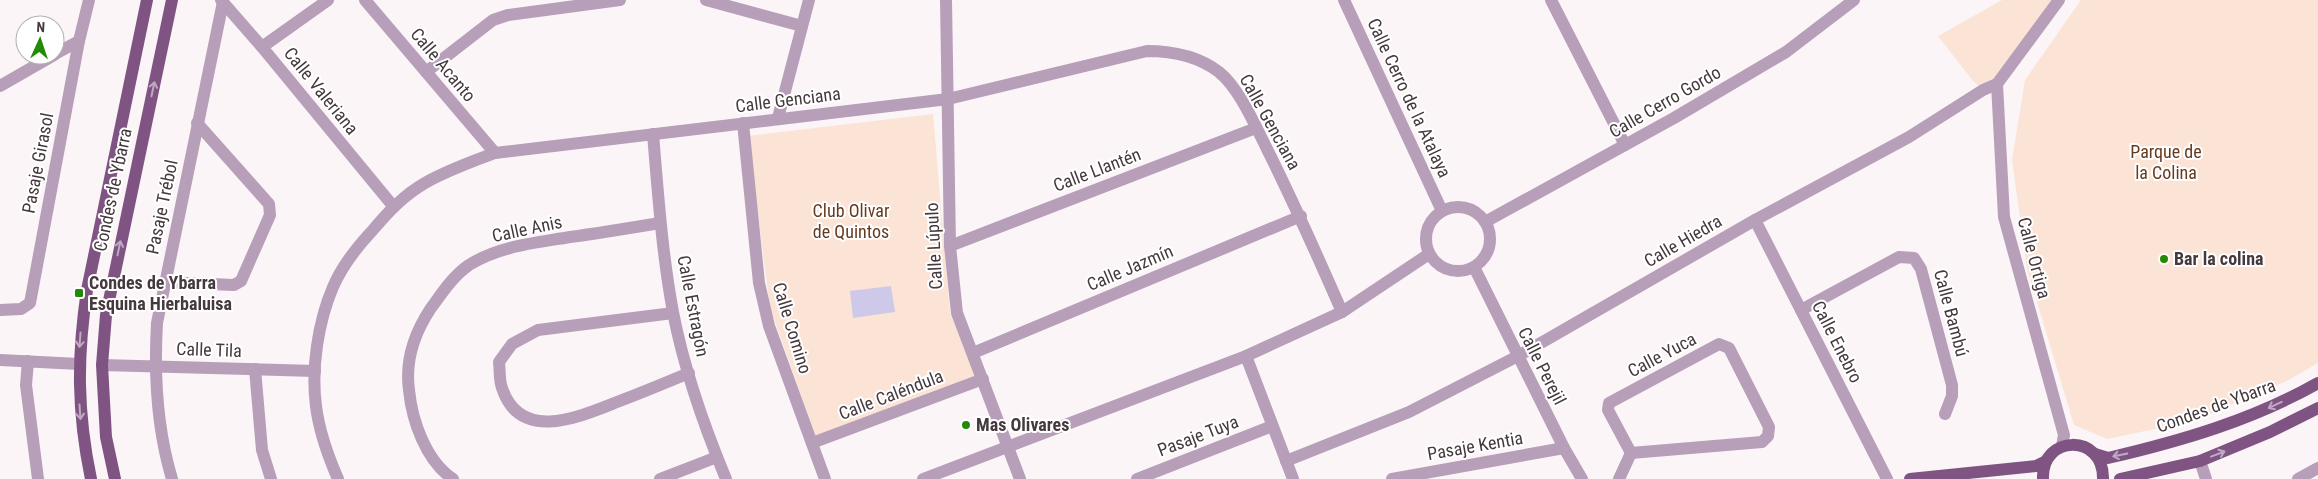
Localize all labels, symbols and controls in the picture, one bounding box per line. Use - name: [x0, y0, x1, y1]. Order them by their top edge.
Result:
- north arrow: [15, 15, 65, 65]
- street label: Calle Cerro de la Atalaya: [1363, 15, 1456, 181]
- text: N: [36, 19, 45, 35]
- street label: Calle Acanto: [406, 23, 480, 106]
- street label: Calle Valeriana: [280, 43, 363, 139]
- street label: Calle Cerro Gordo: [1605, 61, 1724, 142]
- street label: Calle Genciana: [1236, 70, 1305, 173]
- one-way arrow: [149, 81, 158, 97]
- street label: Calle Genciana: [734, 83, 842, 116]
- street label: Pasaje Girasol: [17, 111, 58, 215]
- street label: Condes de Ybarra: [89, 126, 136, 253]
- park label: Parque de la Colina: [2130, 141, 2202, 183]
- street label: Calle Llantén: [1050, 143, 1144, 196]
- street label: Pasaje Trébol: [141, 158, 182, 256]
- park label: Club Olivar de Quintos: [813, 200, 890, 242]
- street label: Calle Lúpulo: [921, 202, 946, 290]
- street label: Calle Hiedra: [1640, 210, 1725, 271]
- street label: Calle Anis: [490, 211, 564, 246]
- street label: Calle Ortiga: [2014, 215, 2055, 301]
- one-way arrow: [114, 240, 124, 256]
- street label: Calle Jazmín: [1084, 240, 1176, 295]
- place label: Bar la colina: [2174, 248, 2264, 269]
- marker: Bar la colina: [2158, 253, 2170, 265]
- street label: Calle Estragón: [673, 254, 714, 358]
- street label: Calle Bambú: [1930, 267, 1973, 359]
- place label: Condes de Ybarra Esquina Hierbaluisa: [89, 272, 232, 314]
- street label: Calle Comino: [769, 280, 816, 376]
- marker: Condes de Ybarra Esquina Hierbaluisa: [73, 287, 85, 299]
- street label: Calle Enebro: [1808, 297, 1867, 386]
- street label: Calle Perejil: [1514, 324, 1571, 408]
- street label: Calle Yuca: [1624, 328, 1700, 381]
- one-way arrow: [76, 331, 85, 347]
- street label: Calle Tila: [176, 338, 242, 361]
- street label: Calle Caléndula: [836, 365, 946, 424]
- street label: Condes de Ybarra: [2153, 374, 2278, 437]
- one-way arrow: [2267, 400, 2282, 410]
- one-way arrow: [76, 404, 85, 420]
- street label: Pasaje Tuya: [1154, 411, 1241, 461]
- place label: Mas Olivares: [976, 414, 1069, 435]
- marker: Mas Olivares: [960, 419, 972, 431]
- street label: Pasaje Kentia: [1425, 427, 1524, 464]
- one-way arrow: [2210, 449, 2225, 458]
- one-way arrow: [2113, 451, 2129, 460]

